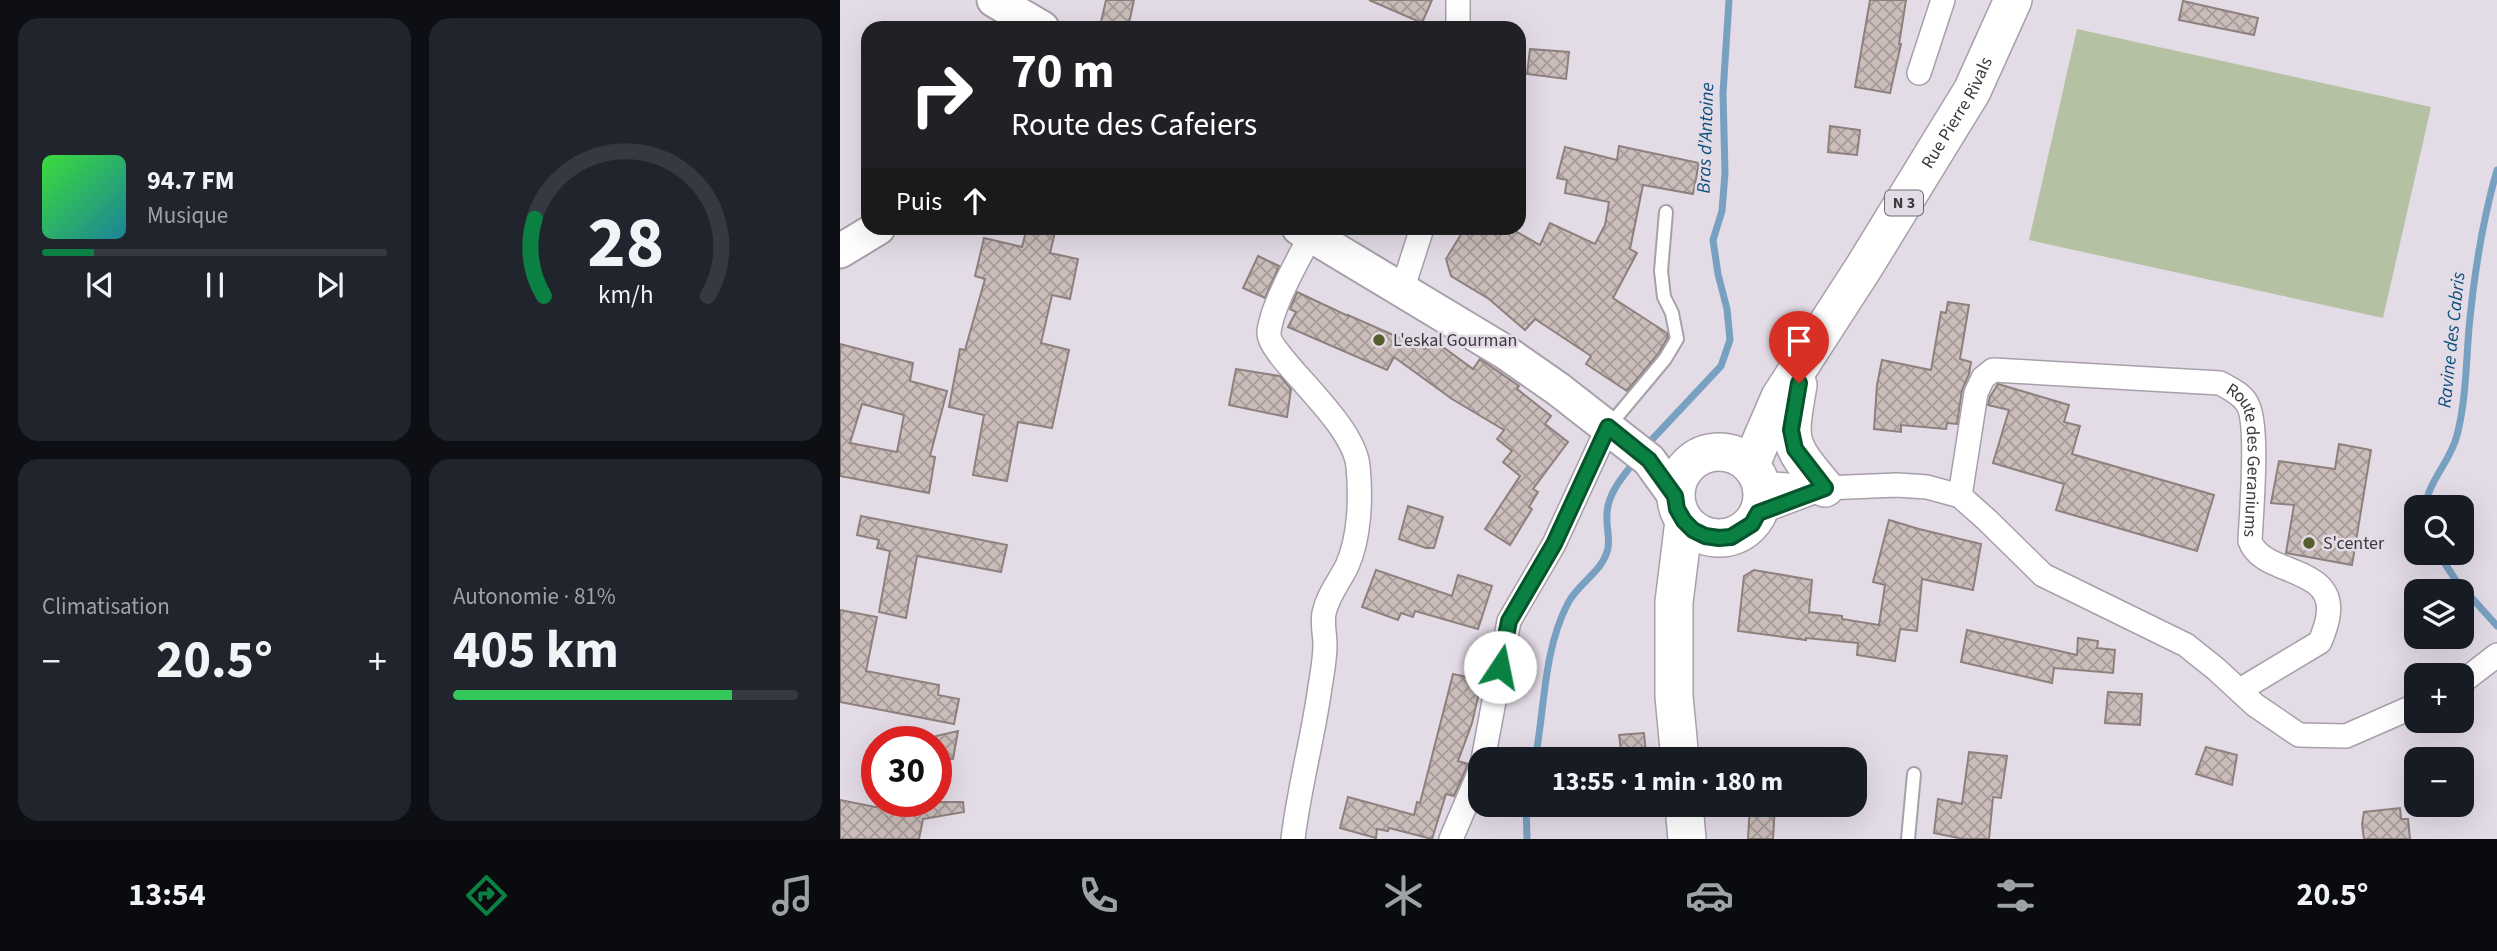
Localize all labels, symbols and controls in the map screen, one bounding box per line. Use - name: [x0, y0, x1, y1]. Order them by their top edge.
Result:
- text: 70 m: [1011, 37, 1115, 107]
- icon: right: [896, 49, 987, 140]
- street label: Rue Pierre Rivals: [1915, 53, 1998, 173]
- water label: Bras d'Antoine: [1691, 82, 1721, 194]
- text: Route des Cafeiers: [1011, 102, 1257, 148]
- text: 94.7 FM: [147, 162, 235, 199]
- icon: ahead: [956, 182, 994, 220]
- text: Puis: [896, 183, 942, 220]
- road number: N 3: [1885, 190, 1923, 216]
- text: 28: [587, 191, 664, 295]
- text: Musique: [147, 199, 228, 232]
- icon: previous: [81, 266, 119, 304]
- icon: pause: [196, 266, 234, 304]
- icon: next: [311, 266, 349, 304]
- water label: Ravine des Cabris: [2431, 270, 2473, 409]
- text: km/h: [598, 277, 653, 313]
- pin: [1769, 311, 1829, 383]
- icon: arrive: [1780, 322, 1818, 360]
- place label: L'eskal Gourman: [1393, 328, 1517, 353]
- marker: L'eskal Gourman: [1371, 332, 1387, 348]
- street label: Route des Geraniums: [2222, 377, 2266, 538]
- map controls: [2404, 495, 2474, 817]
- button: search: [2404, 495, 2474, 565]
- place label: S'center: [2323, 531, 2385, 556]
- marker: S'center: [2301, 535, 2317, 551]
- button: layers: [2404, 579, 2474, 649]
- text: Autonomie · 81%: [453, 580, 616, 613]
- text: Climatisation: [42, 590, 170, 623]
- text: 405 km: [453, 614, 619, 688]
- text: 20.5°: [156, 624, 273, 698]
- position arrow: [1463, 630, 1537, 704]
- text: −: [42, 635, 61, 689]
- text: +: [368, 635, 387, 689]
- button: +: [2404, 663, 2474, 733]
- speed limit sign: 30: [861, 726, 952, 817]
- button: −: [2404, 747, 2474, 817]
- text: 13:55 · 1 min · 180 m: [1552, 763, 1783, 800]
- icon: directions: [462, 871, 511, 920]
- icon: music: [768, 871, 817, 920]
- icon: phone: [1074, 871, 1123, 920]
- icon: climate: [1379, 871, 1428, 920]
- icon: car: [1685, 871, 1734, 920]
- icon: filters: [1991, 871, 2040, 920]
- text: 13:54: [128, 872, 206, 918]
- text: 20.5°: [2297, 872, 2369, 918]

